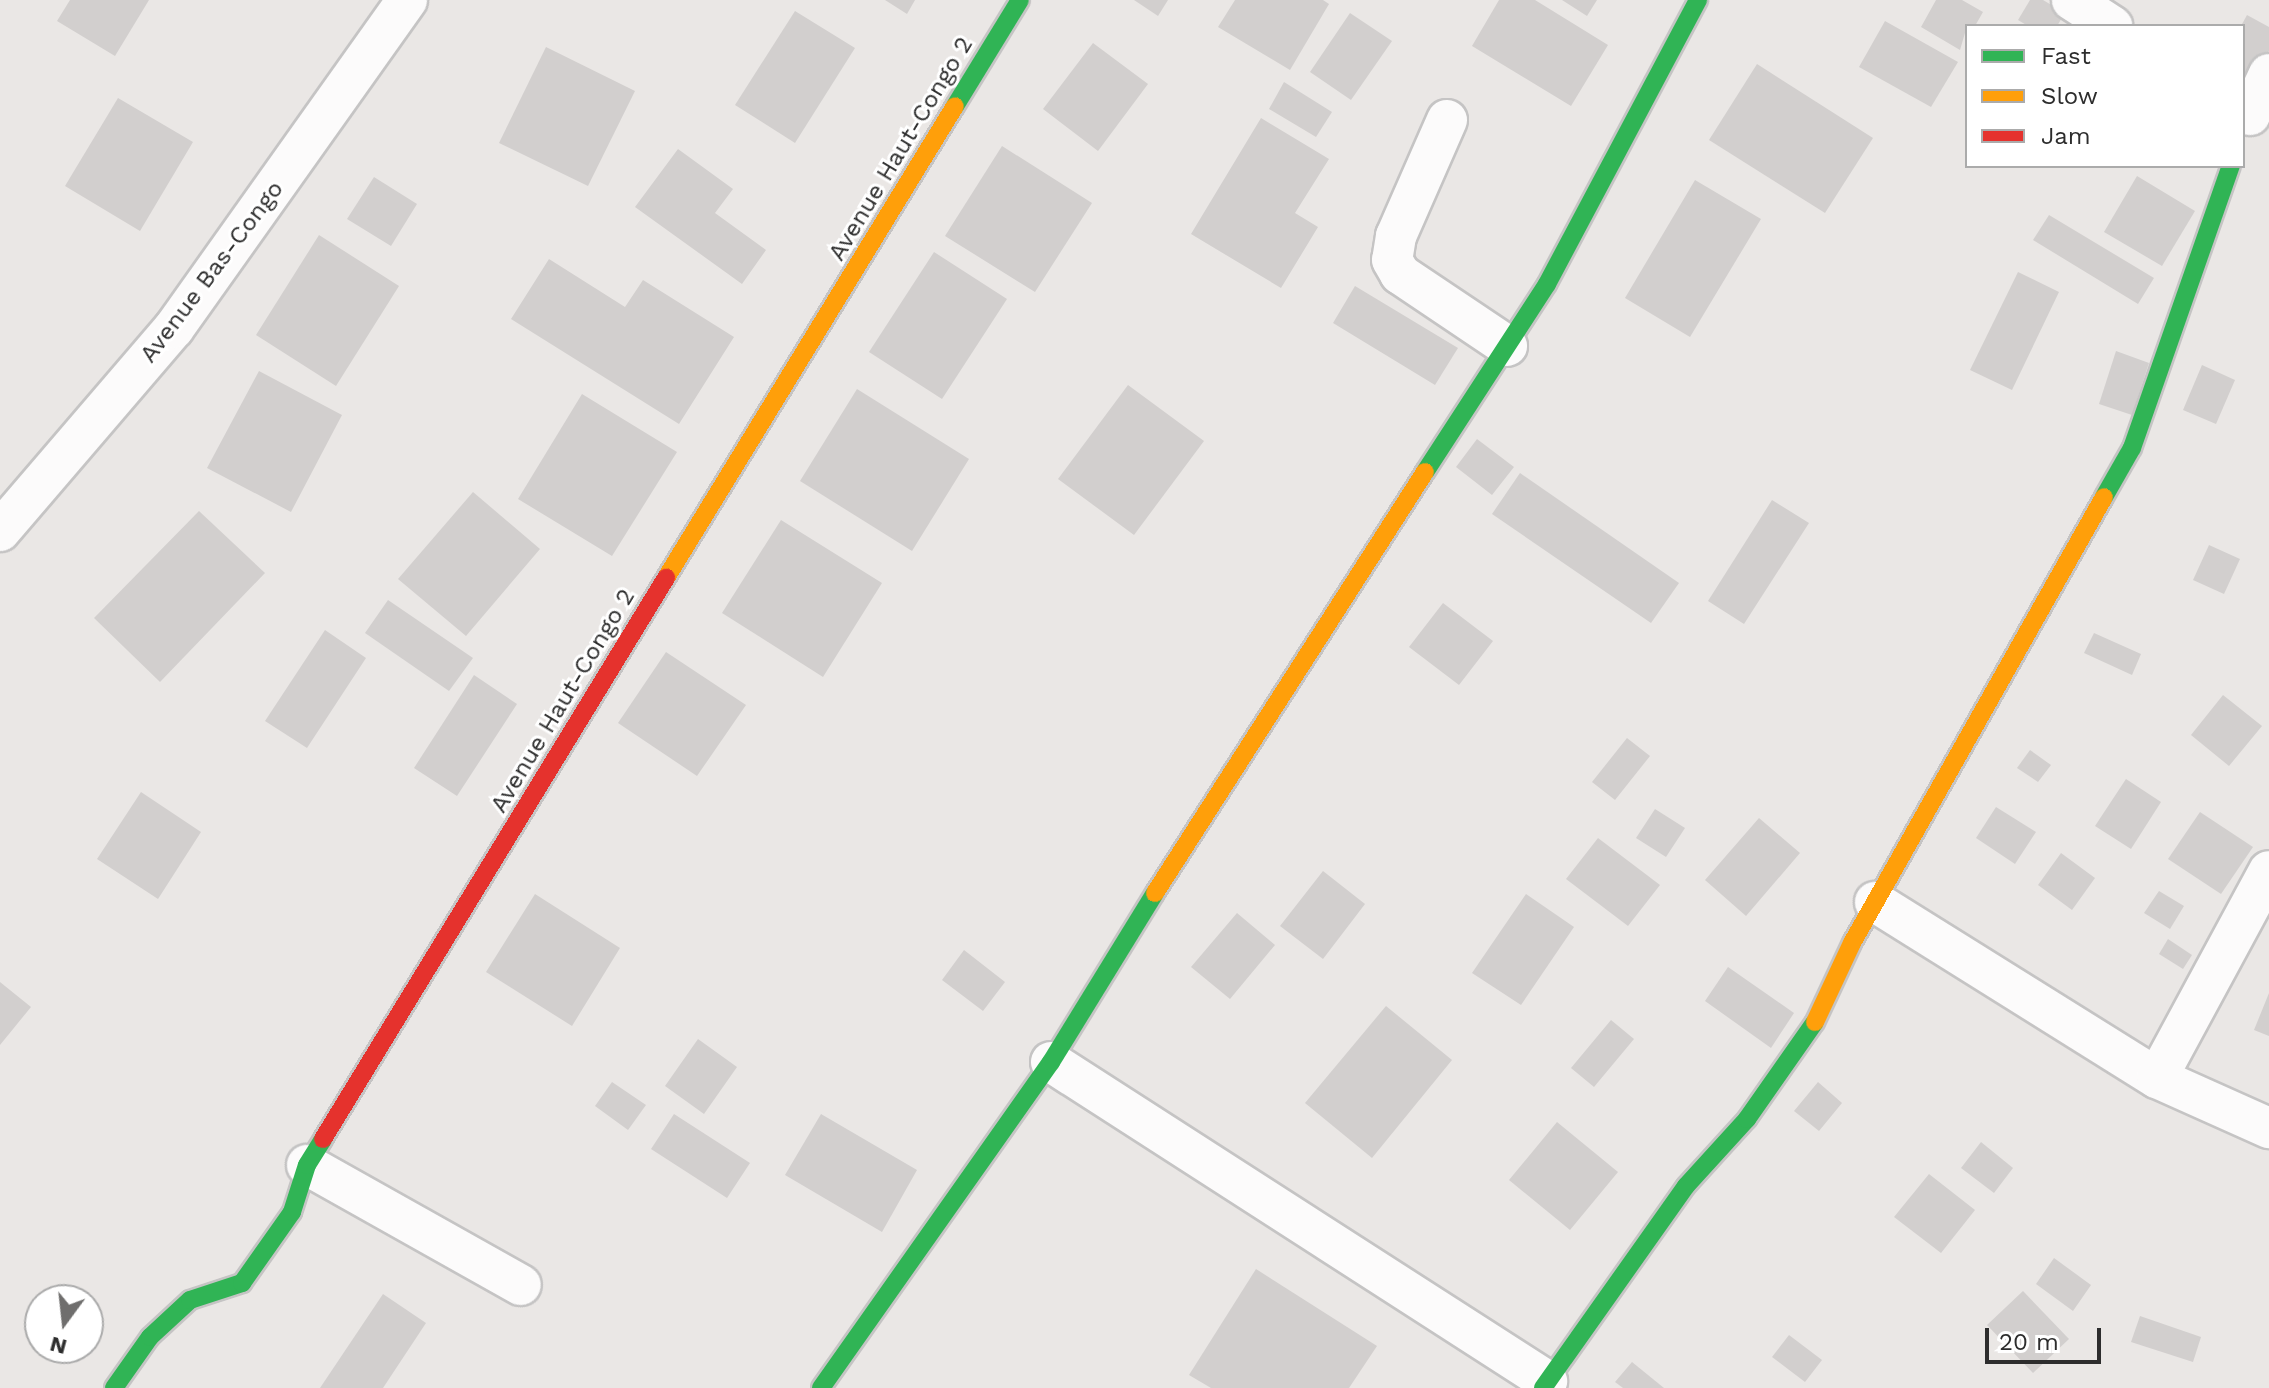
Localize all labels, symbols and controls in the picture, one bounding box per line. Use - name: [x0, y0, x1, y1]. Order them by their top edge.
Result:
- legend: [1965, 24, 2245, 168]
- street label: Avenue Haut-Congo 2: [823, 32, 979, 266]
- text: Fast: [2041, 42, 2091, 70]
- text: Slow: [2041, 82, 2098, 110]
- text: Jam: [2041, 122, 2091, 150]
- street label: Avenue Bas-Congo: [134, 175, 290, 369]
- street label: Avenue Haut-Congo 2: [485, 584, 641, 818]
- north arrow: [24, 1284, 104, 1364]
- scale bar: [1989, 1312, 2105, 1362]
- text: 20 m: [1999, 1328, 2059, 1356]
- text: N: [47, 1332, 69, 1360]

